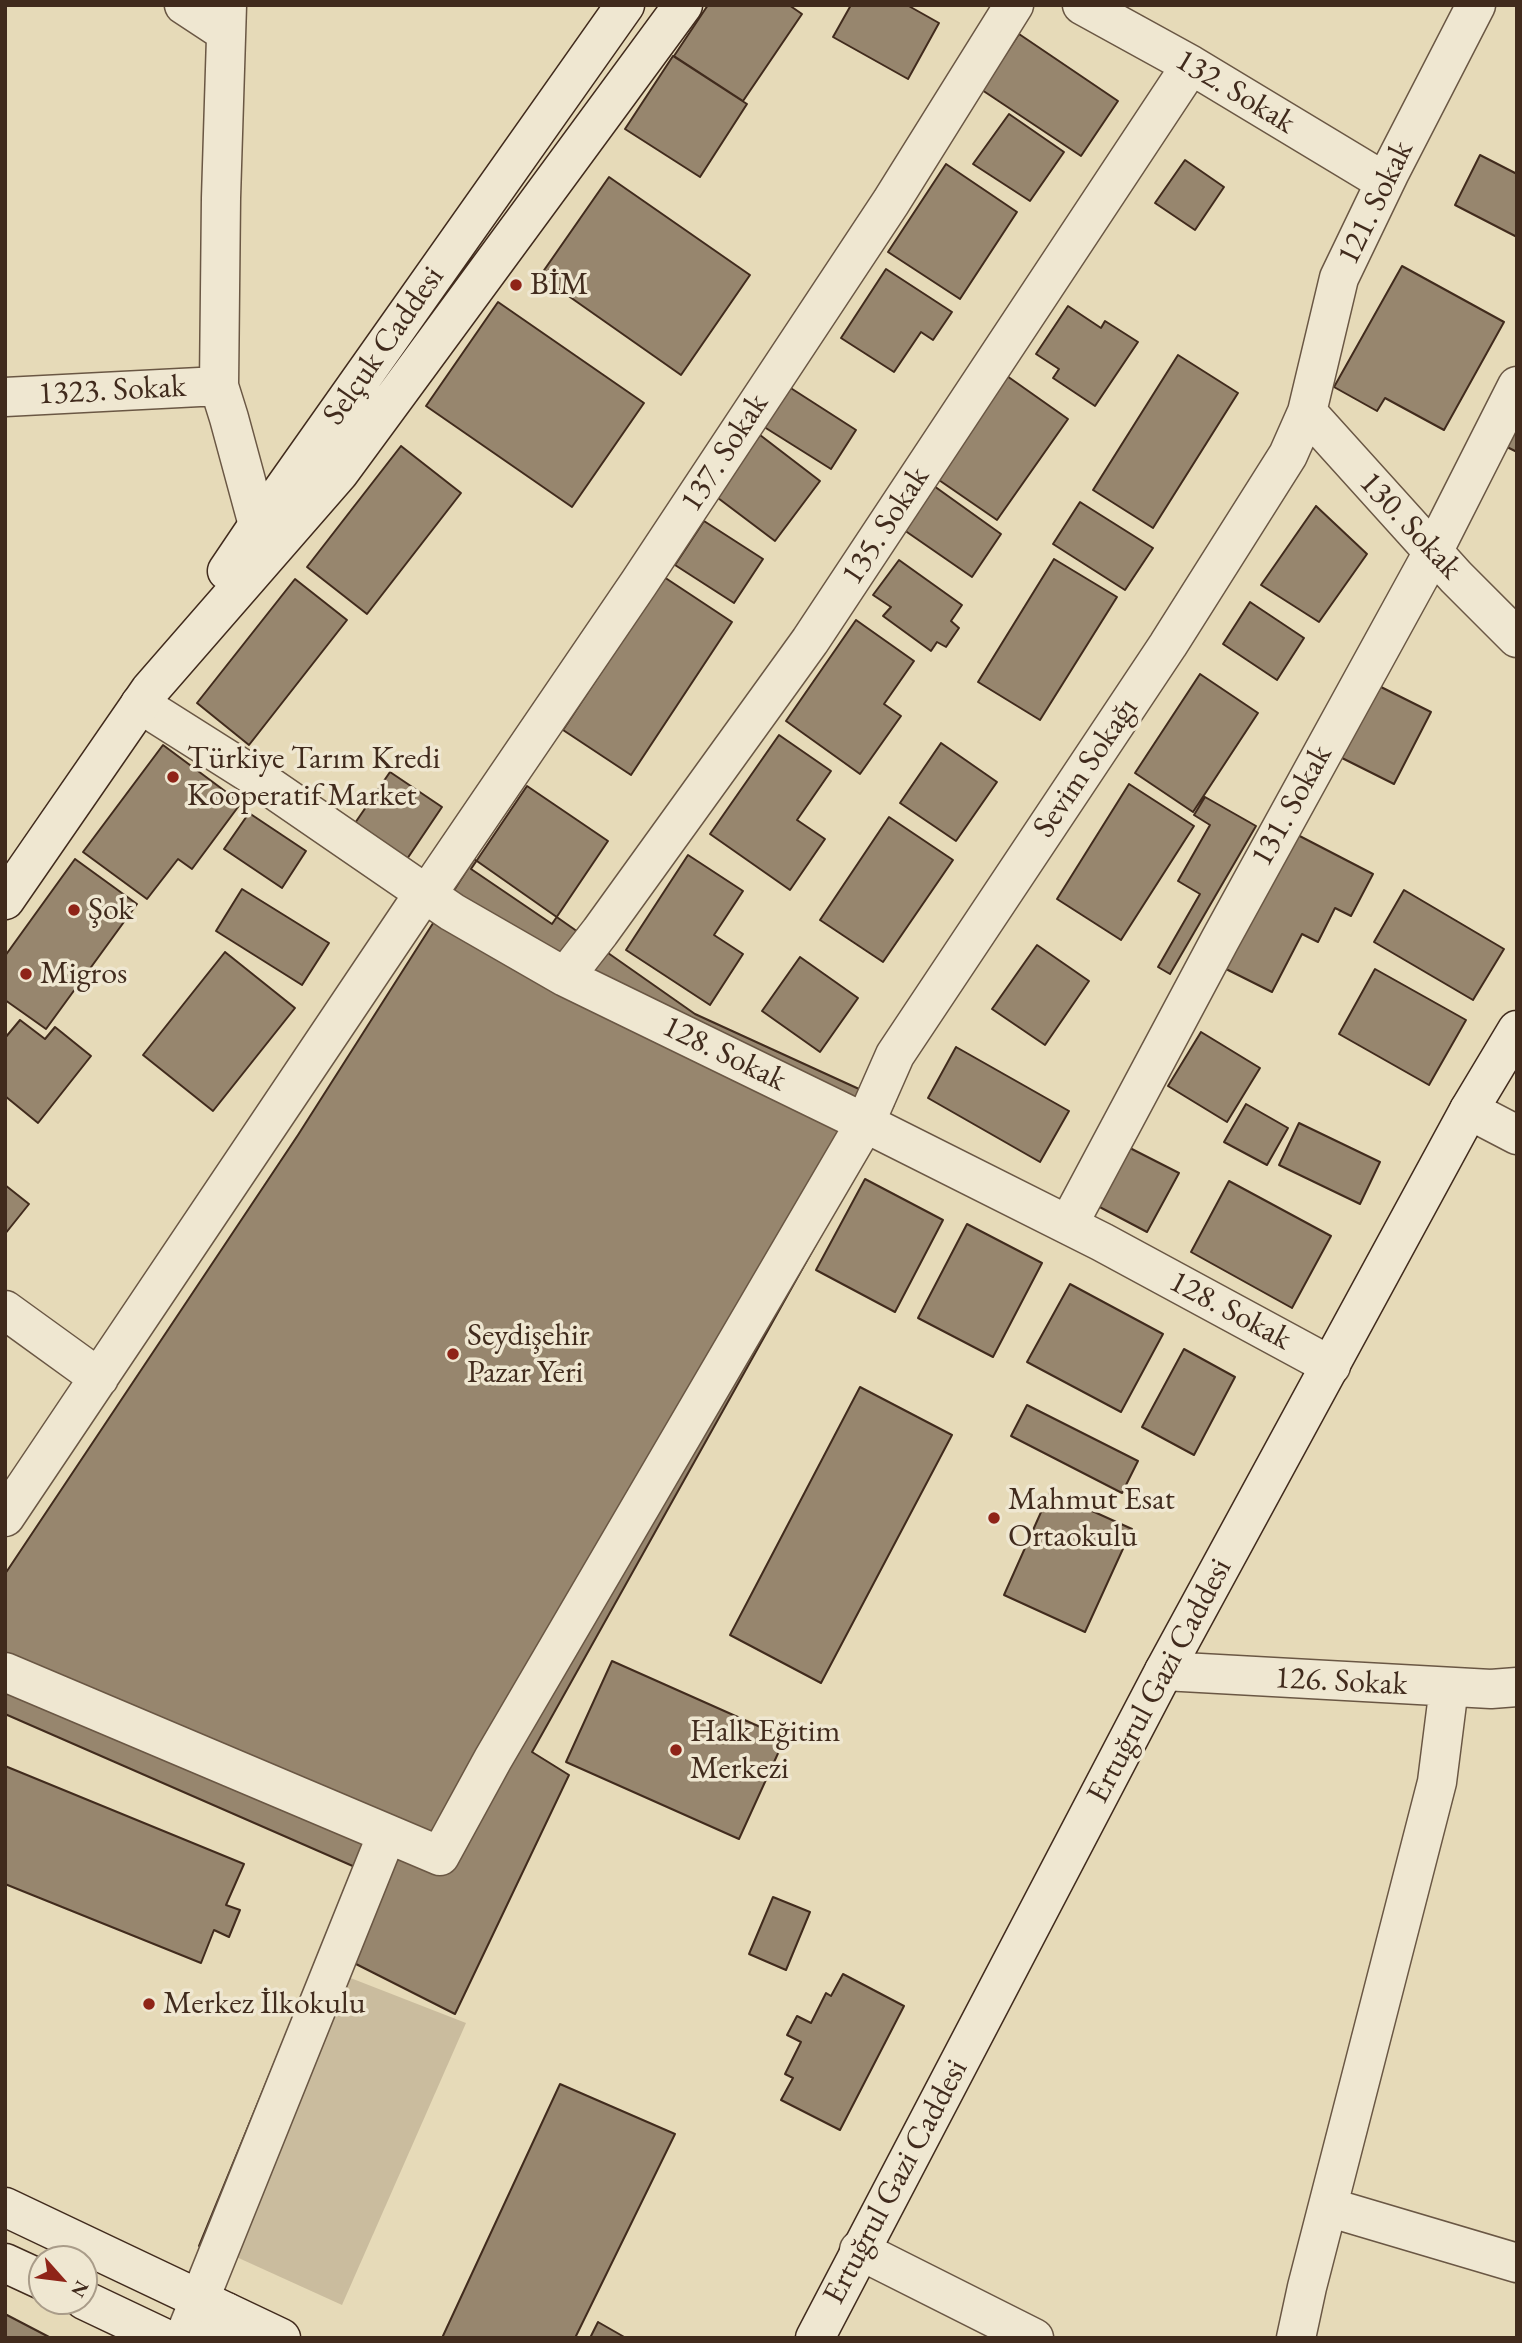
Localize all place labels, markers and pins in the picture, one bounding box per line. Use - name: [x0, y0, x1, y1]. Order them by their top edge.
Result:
- place label: BİM: [530, 266, 588, 304]
- marker: BİM: [508, 277, 524, 293]
- place label: Türkiye Tarım Kredi Kooperatif Market: [187, 740, 440, 815]
- marker: Türkiye Tarım Kredi Kooperatif Market: [165, 769, 181, 785]
- place label: Şok: [88, 891, 133, 929]
- marker: Şok: [66, 902, 82, 918]
- place label: Migros: [40, 955, 127, 993]
- marker: Migros: [18, 966, 34, 982]
- place label: Seydişehir Pazar Yeri: [467, 1317, 589, 1392]
- marker: Seydişehir Pazar Yeri: [445, 1346, 461, 1362]
- place label: Mahmut Esat Ortaokulu: [1008, 1481, 1175, 1556]
- marker: Mahmut Esat Ortaokulu: [986, 1510, 1002, 1526]
- place label: Halk Eğitim Merkezi: [690, 1713, 840, 1788]
- marker: Halk Eğitim Merkezi: [668, 1742, 684, 1758]
- place label: Merkez İlkokulu: [163, 1985, 366, 2023]
- marker: Merkez İlkokulu: [141, 1996, 157, 2012]

